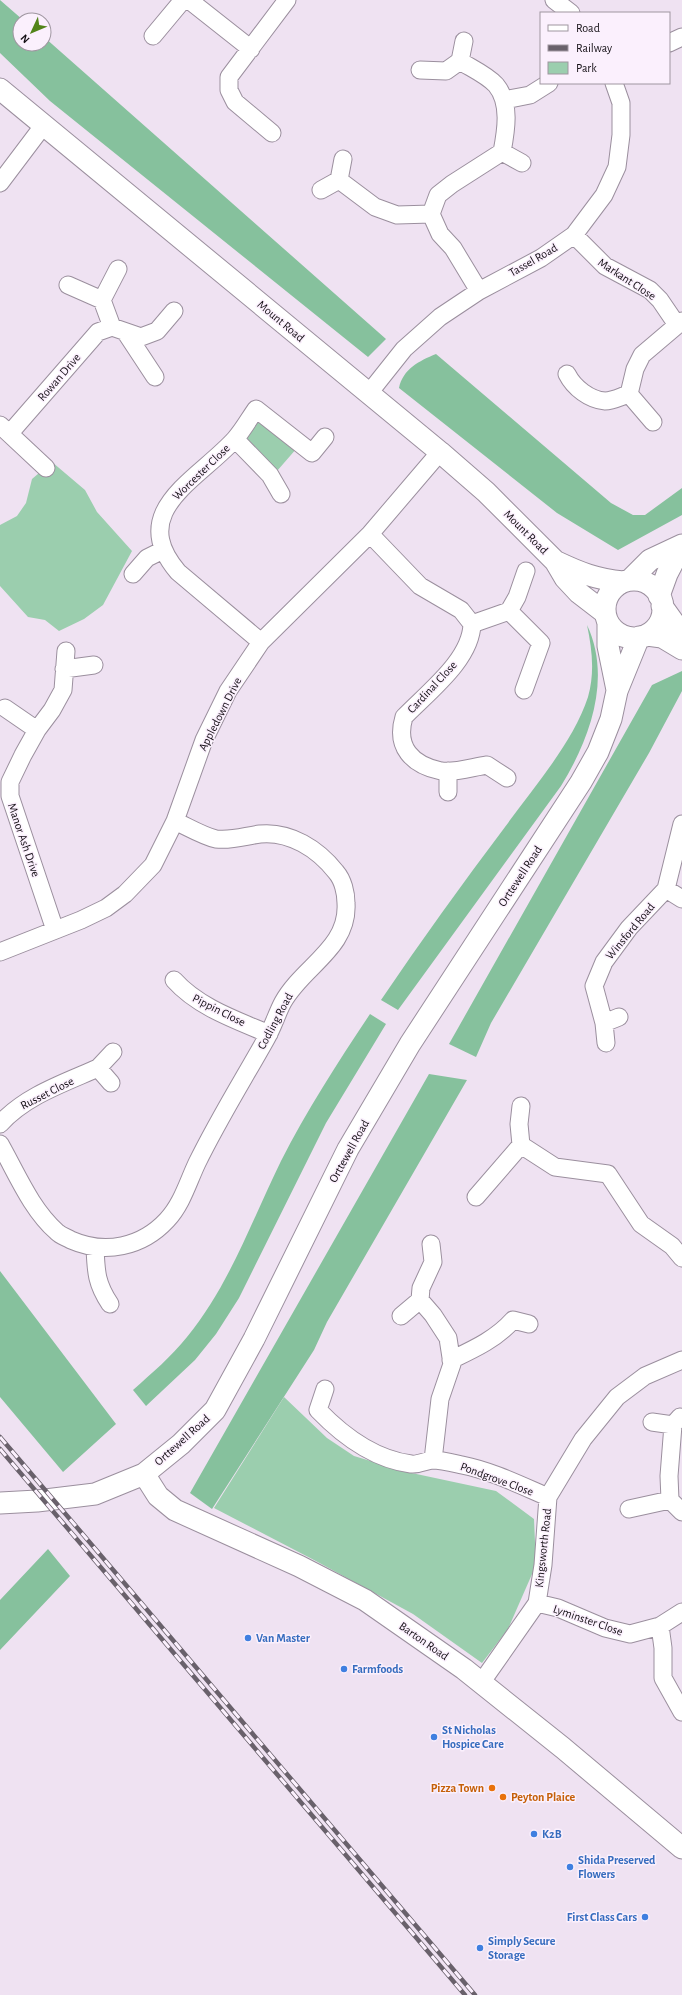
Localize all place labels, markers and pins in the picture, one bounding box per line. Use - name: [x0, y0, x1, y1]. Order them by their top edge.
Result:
- place label: Van Master: [256, 1632, 311, 1644]
- marker: Van Master: [243, 1633, 253, 1643]
- place label: Farmfoods: [352, 1663, 404, 1675]
- marker: Farmfoods: [339, 1664, 349, 1674]
- place label: St Nicholas Hospice Care: [442, 1724, 504, 1750]
- marker: St Nicholas Hospice Care: [429, 1732, 439, 1742]
- place label: Pizza Town: [431, 1782, 484, 1794]
- marker: Pizza Town: [487, 1783, 497, 1793]
- place label: Peyton Plaice: [511, 1791, 576, 1804]
- marker: Peyton Plaice: [498, 1792, 508, 1802]
- place label: K2B: [542, 1828, 562, 1840]
- marker: K2B: [529, 1829, 539, 1839]
- place label: Shida Preserved Flowers: [578, 1854, 656, 1880]
- marker: Shida Preserved Flowers: [565, 1862, 575, 1872]
- place label: First Class Cars: [567, 1911, 637, 1923]
- marker: First Class Cars: [640, 1912, 650, 1922]
- place label: Simply Secure Storage: [488, 1935, 556, 1961]
- marker: Simply Secure Storage: [475, 1943, 485, 1953]

